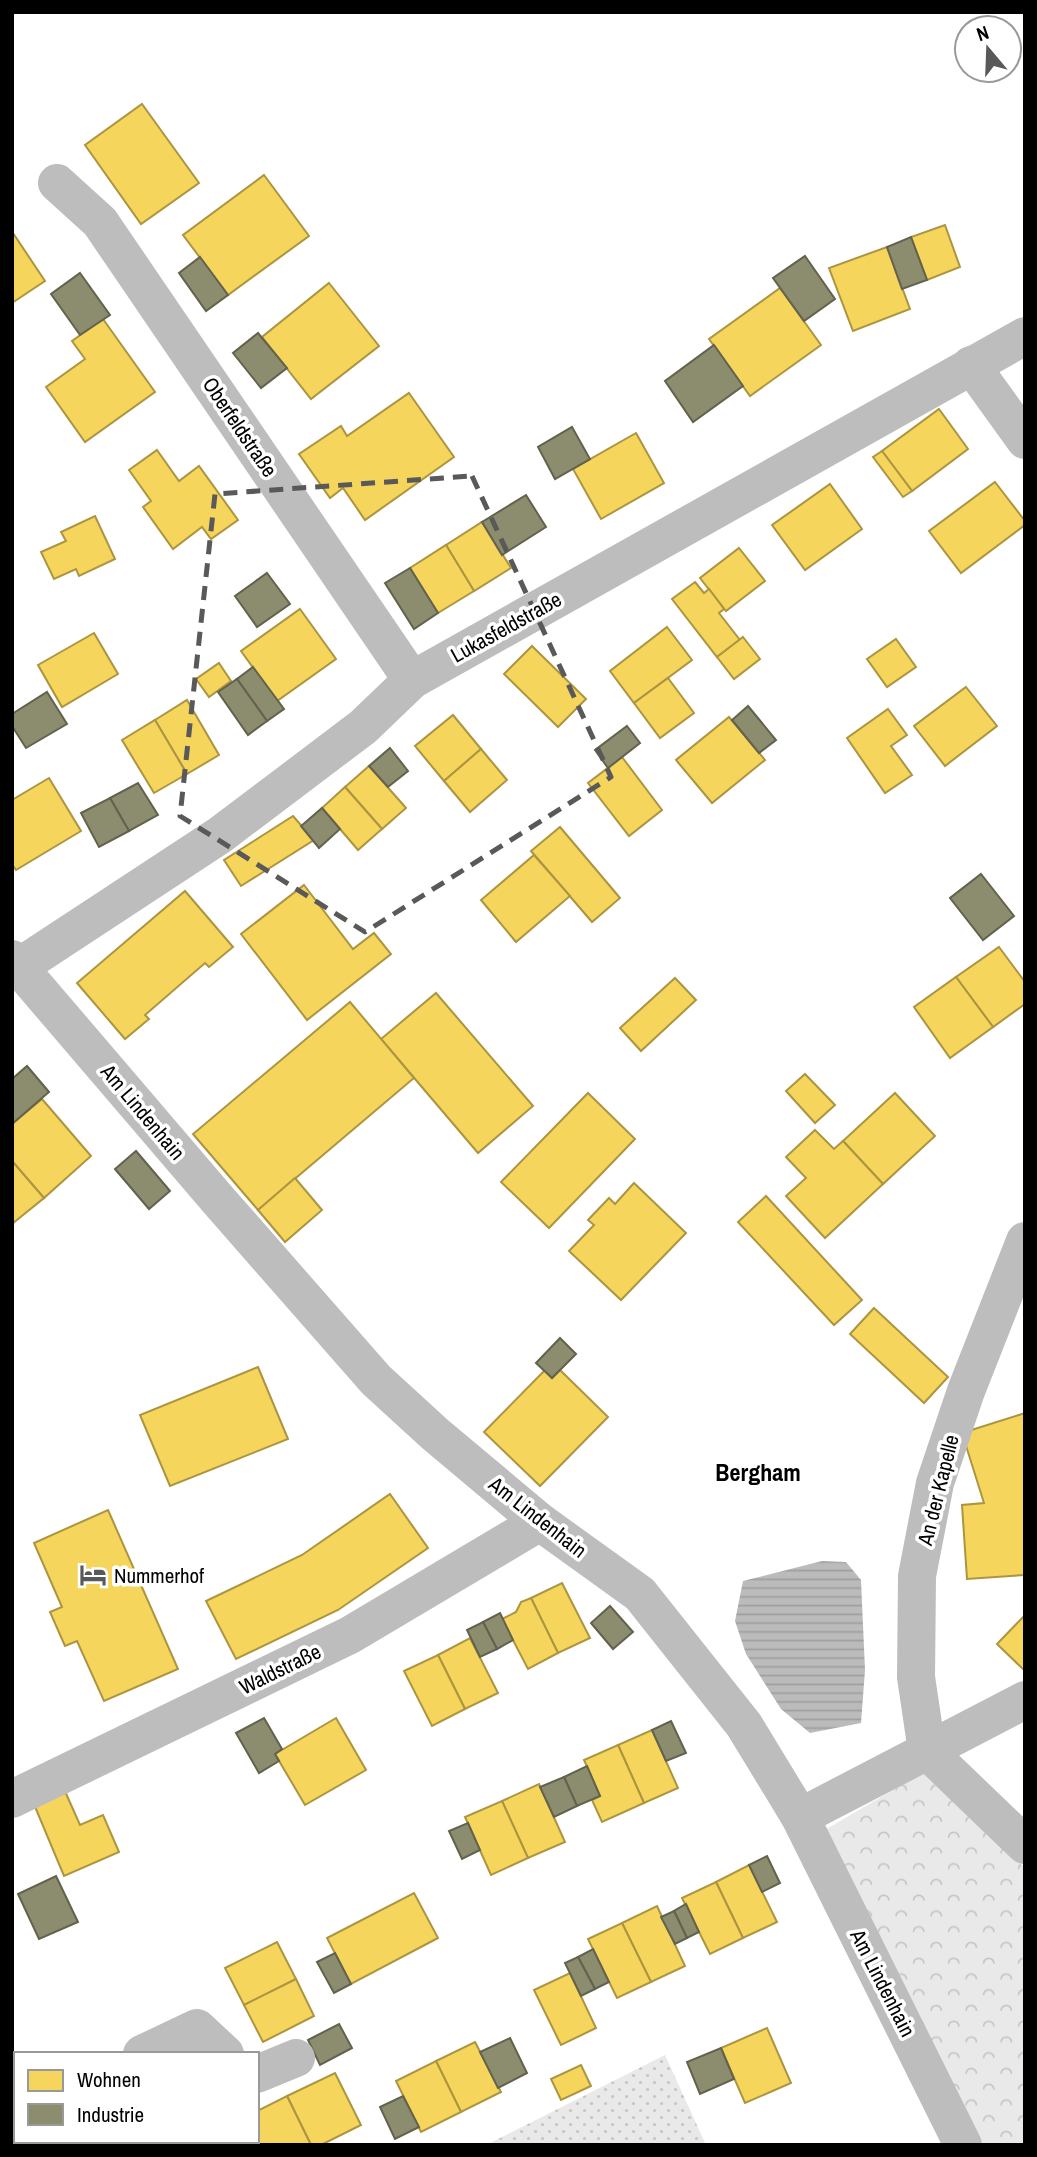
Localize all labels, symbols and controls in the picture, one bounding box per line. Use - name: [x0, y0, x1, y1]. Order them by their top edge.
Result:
- north arrow: [953, 14, 1023, 84]
- text: N: [973, 19, 992, 47]
- street label: Oberfeldstraße: [196, 371, 284, 483]
- street label: Lukasfeldstraße: [445, 585, 567, 669]
- street label: Am Lindenhain: [94, 1057, 192, 1166]
- street label: An der Kapelle: [910, 1432, 966, 1549]
- district label: Bergham: [715, 1456, 801, 1488]
- street label: Am Lindenhain: [482, 1469, 593, 1564]
- hotel icon: Nummerhof: [78, 1560, 108, 1590]
- place label: Nummerhof: [114, 1561, 204, 1590]
- street label: Waldstraße: [234, 1637, 326, 1701]
- street label: Am Lindenhain: [843, 1923, 922, 2042]
- legend: [14, 2052, 259, 2143]
- text: Wohnen: [77, 2065, 141, 2094]
- text: Industrie: [77, 2100, 144, 2129]

